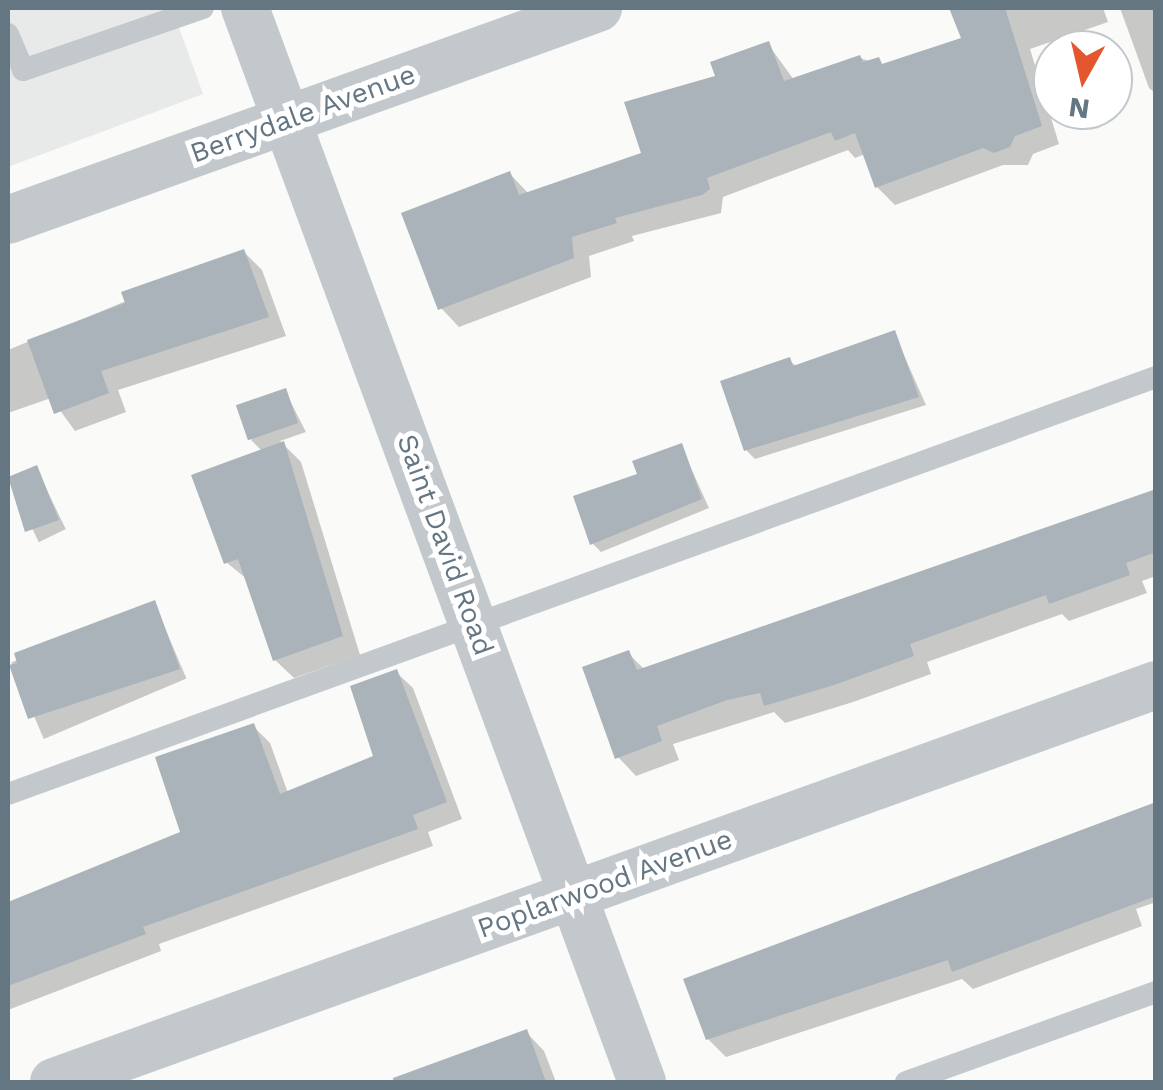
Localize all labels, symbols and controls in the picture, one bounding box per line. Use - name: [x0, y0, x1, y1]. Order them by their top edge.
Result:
- north arrow: [1033, 30, 1133, 130]
- street label: Berrydale Avenue: [185, 57, 421, 171]
- text: N: [1066, 90, 1092, 126]
- street label: Saint David Road: [389, 430, 501, 660]
- street label: Poplarwood Avenue: [473, 822, 737, 946]

